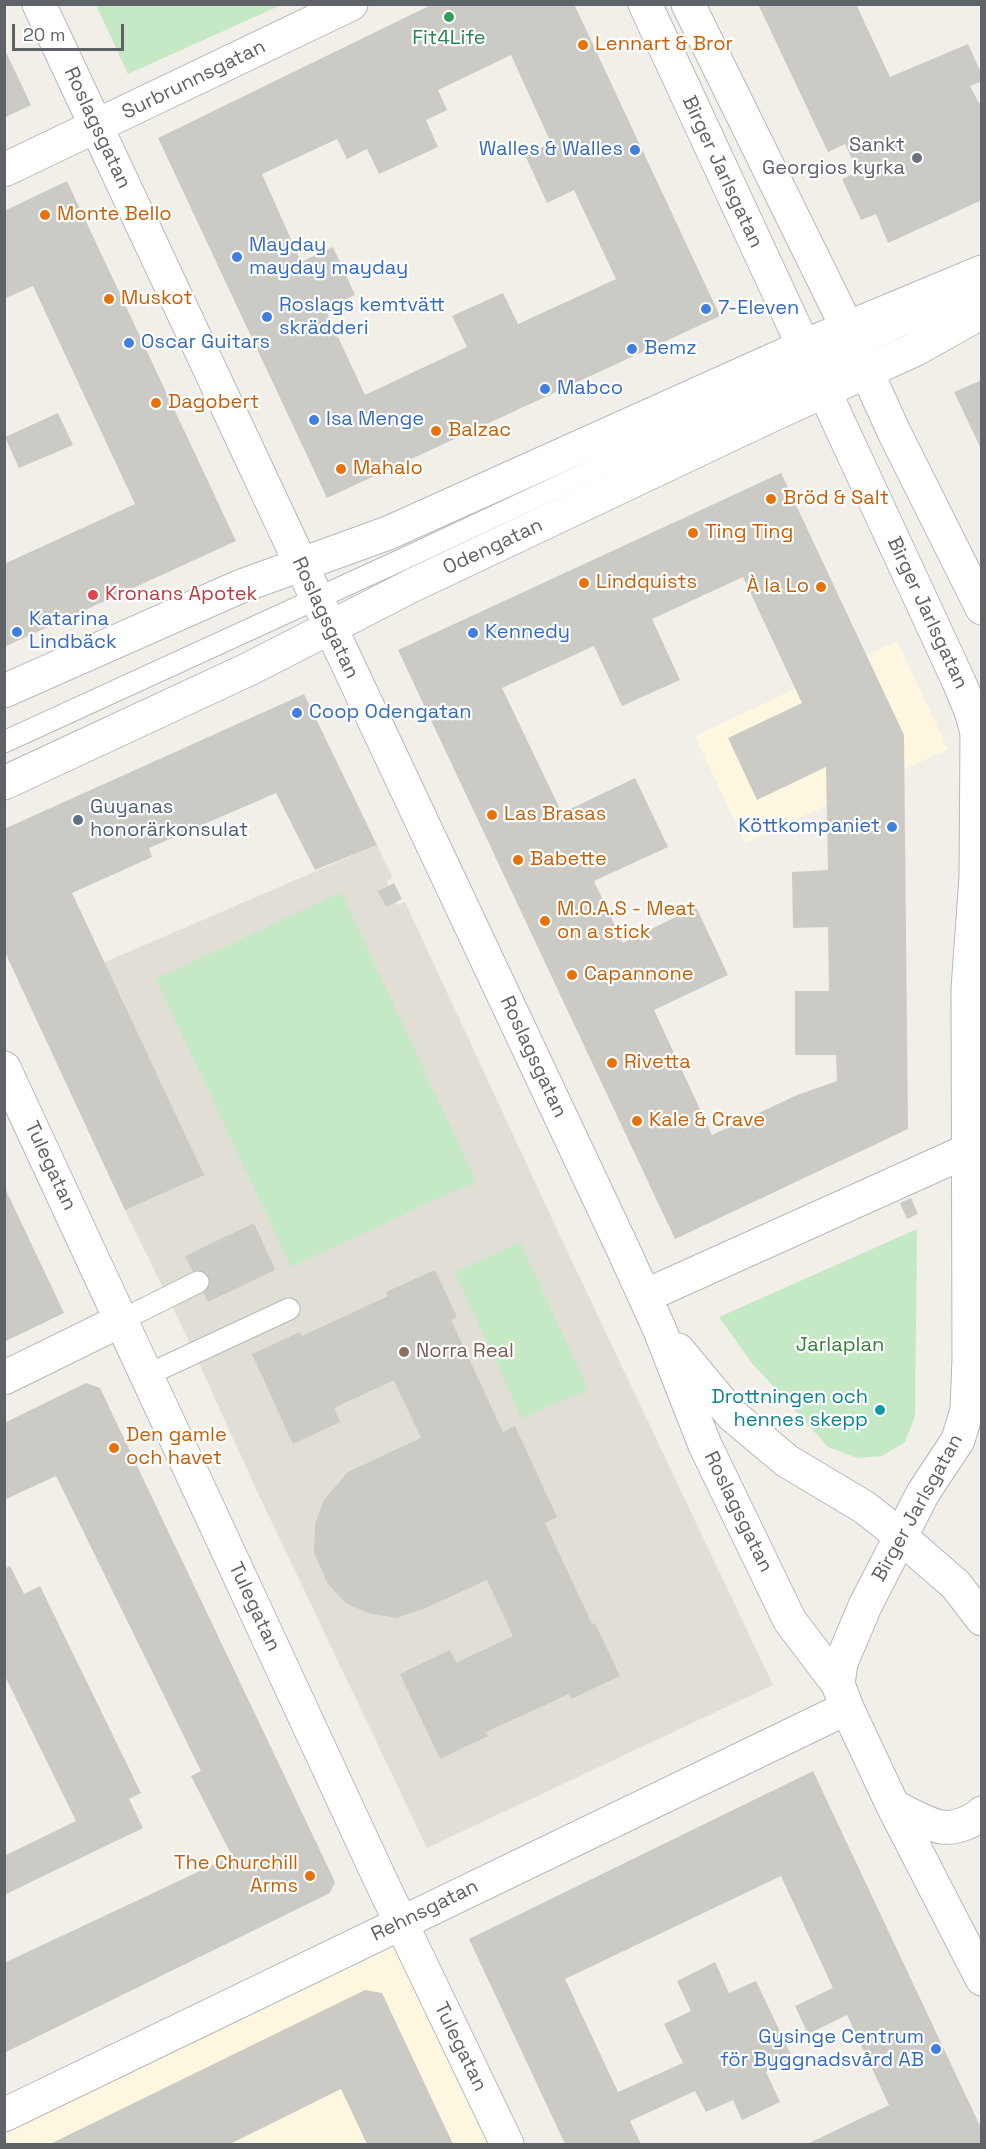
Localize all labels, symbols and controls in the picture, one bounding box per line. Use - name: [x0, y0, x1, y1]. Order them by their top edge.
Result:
- marker: Fit4Life: [442, 10, 456, 24]
- scale bar: [15, 12, 128, 50]
- text: 20 m: [23, 23, 66, 46]
- place label: Fit4Life: [412, 27, 486, 51]
- place label: Lennart & Bror: [595, 33, 733, 57]
- street label: Surbrunnsgatan: [118, 35, 270, 125]
- marker: Lennart & Bror: [576, 38, 590, 52]
- street label: Roslagsgatan: [58, 63, 136, 193]
- street label: Birger Jarlsgatan: [676, 92, 768, 252]
- place label: Sankt Georgios kyrka: [762, 134, 905, 181]
- place label: Walles & Walles: [479, 138, 623, 162]
- marker: Walles & Walles: [628, 143, 642, 157]
- marker: Sankt Georgios kyrka: [910, 151, 924, 165]
- place label: Monte Bello: [57, 203, 172, 227]
- marker: Monte Bello: [38, 208, 52, 222]
- place label: Mayday mayday mayday: [249, 234, 408, 281]
- marker: Mayday mayday mayday: [230, 250, 244, 264]
- place label: Muskot: [121, 287, 192, 311]
- marker: Muskot: [102, 292, 116, 306]
- place label: Roslags kemtvätt skrädderi: [279, 294, 445, 341]
- place label: 7-Eleven: [718, 297, 799, 321]
- marker: 7-Eleven: [699, 302, 713, 316]
- marker: Roslags kemtvätt skrädderi: [260, 310, 274, 324]
- place label: Oscar Guitars: [141, 331, 270, 355]
- marker: Oscar Guitars: [122, 336, 136, 350]
- place label: Bemz: [644, 337, 697, 361]
- marker: Bemz: [625, 342, 639, 356]
- place label: Mabco: [557, 377, 623, 401]
- marker: Mabco: [538, 382, 552, 396]
- place label: Dagobert: [168, 391, 259, 415]
- marker: Dagobert: [149, 396, 163, 410]
- place label: Isa Menge: [326, 408, 424, 432]
- marker: Isa Menge: [307, 413, 321, 427]
- place label: Balzac: [448, 419, 511, 443]
- marker: Balzac: [429, 424, 443, 438]
- place label: Mahalo: [353, 457, 423, 481]
- marker: Mahalo: [334, 462, 348, 476]
- place label: Bröd & Salt: [783, 487, 889, 511]
- marker: Bröd & Salt: [764, 492, 778, 506]
- street label: Odengatan: [439, 514, 547, 580]
- place label: Ting Ting: [705, 521, 793, 545]
- marker: Ting Ting: [686, 526, 700, 540]
- street label: Birger Jarlsgatan: [881, 533, 973, 693]
- street label: Roslagsgatan: [286, 553, 364, 683]
- place label: Lindquists: [596, 571, 697, 595]
- place label: À la Lo: [747, 575, 809, 599]
- marker: Lindquists: [577, 576, 591, 590]
- marker: À la Lo: [814, 580, 828, 594]
- place label: Kronans Apotek: [105, 583, 257, 607]
- marker: Kronans Apotek: [86, 588, 100, 602]
- place label: Katarina Lindbäck: [29, 608, 117, 655]
- place label: Kennedy: [485, 621, 570, 645]
- marker: Katarina Lindbäck: [10, 625, 24, 639]
- marker: Kennedy: [466, 626, 480, 640]
- place label: Coop Odengatan: [309, 701, 472, 725]
- marker: Coop Odengatan: [290, 706, 304, 720]
- place label: Guyanas honorärkonsulat: [90, 796, 248, 843]
- place label: Las Brasas: [504, 803, 606, 827]
- marker: Las Brasas: [485, 808, 499, 822]
- marker: Guyanas honorärkonsulat: [71, 813, 85, 827]
- place label: Köttkompaniet: [738, 815, 880, 839]
- marker: Köttkompaniet: [885, 820, 899, 834]
- place label: Babette: [530, 848, 607, 872]
- marker: Babette: [511, 853, 525, 867]
- place label: M.O.A.S - Meat on a stick: [557, 898, 695, 945]
- marker: M.O.A.S - Meat on a stick: [538, 914, 552, 928]
- place label: Capannone: [584, 963, 694, 987]
- marker: Capannone: [565, 968, 579, 982]
- street label: Roslagsgatan: [494, 992, 572, 1122]
- place label: Rivetta: [624, 1051, 691, 1075]
- marker: Rivetta: [605, 1056, 619, 1070]
- place label: Kale & Crave: [649, 1109, 765, 1133]
- marker: Kale & Crave: [630, 1114, 644, 1128]
- street label: Tulegatan: [19, 1118, 81, 1214]
- park label: Jarlaplan: [796, 1334, 884, 1358]
- place label: Norra Real: [416, 1340, 514, 1364]
- marker: Norra Real: [397, 1345, 411, 1359]
- place label: Drottningen och hennes skepp: [711, 1386, 868, 1433]
- marker: Drottningen och hennes skepp: [873, 1403, 887, 1417]
- place label: Den gamle och havet: [126, 1424, 227, 1471]
- street label: Birger Jarlsgatan: [867, 1430, 969, 1586]
- marker: Den gamle och havet: [107, 1441, 121, 1455]
- street label: Roslagsgatan: [698, 1448, 778, 1576]
- street label: Tulegatan: [223, 1559, 285, 1655]
- place label: The Churchill Arms: [174, 1852, 298, 1899]
- marker: The Churchill Arms: [303, 1869, 317, 1883]
- street label: Rehnsgatan: [368, 1875, 482, 1947]
- street label: Tulegatan: [428, 1999, 492, 2095]
- place label: Gysinge Centrum för Byggnadsvård AB: [720, 2026, 924, 2073]
- marker: Gysinge Centrum för Byggnadsvård AB: [929, 2042, 943, 2056]

